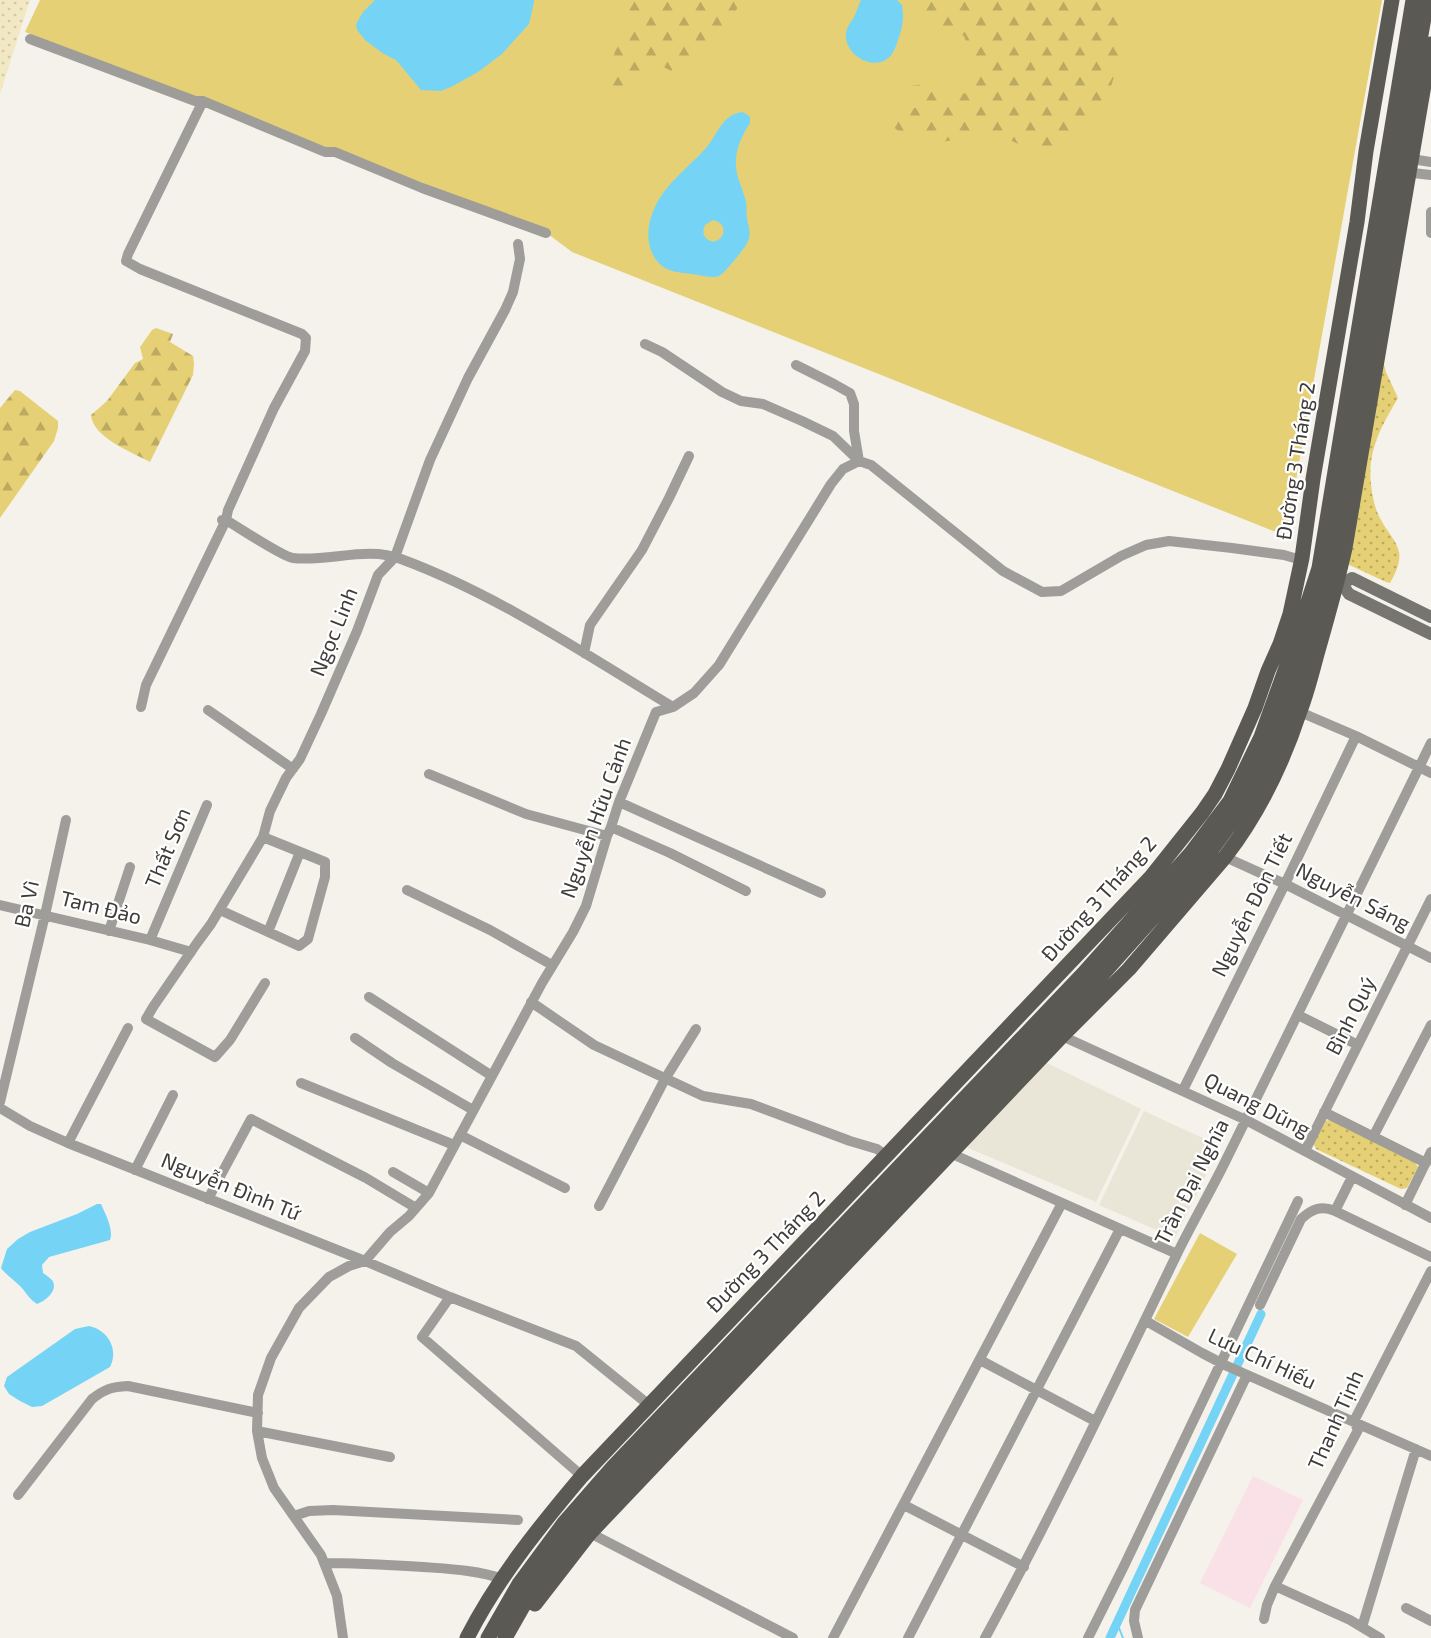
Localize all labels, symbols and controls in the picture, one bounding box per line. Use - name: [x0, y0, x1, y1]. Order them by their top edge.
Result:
- street label: Đường 3 Tháng 2: [1270, 380, 1319, 542]
- street label: Ngọc Linh: [303, 583, 362, 680]
- street label: Nguyễn Hữu Cảnh: [554, 734, 635, 901]
- street label: Thất Sơn: [139, 804, 195, 891]
- street label: Nguyễn Đôn Tiết: [1205, 828, 1296, 980]
- street label: Đường 3 Tháng 2: [1035, 830, 1161, 966]
- street label: Nguyễn Sáng: [1292, 856, 1415, 935]
- street label: Ba Vì: [8, 878, 43, 930]
- street label: Tam Đảo: [58, 884, 144, 929]
- street label: Bình Quý: [1319, 972, 1381, 1059]
- street label: Quang Dũng: [1200, 1066, 1315, 1142]
- street label: Trần Đại Nghĩa: [1148, 1114, 1233, 1248]
- street label: Nguyễn Đình Tứ: [158, 1146, 306, 1226]
- street label: Đường 3 Tháng 2: [701, 1185, 829, 1317]
- street label: Lưu Chí Hiếu: [1205, 1322, 1321, 1394]
- street label: Thanh Tịnh: [1302, 1366, 1368, 1473]

